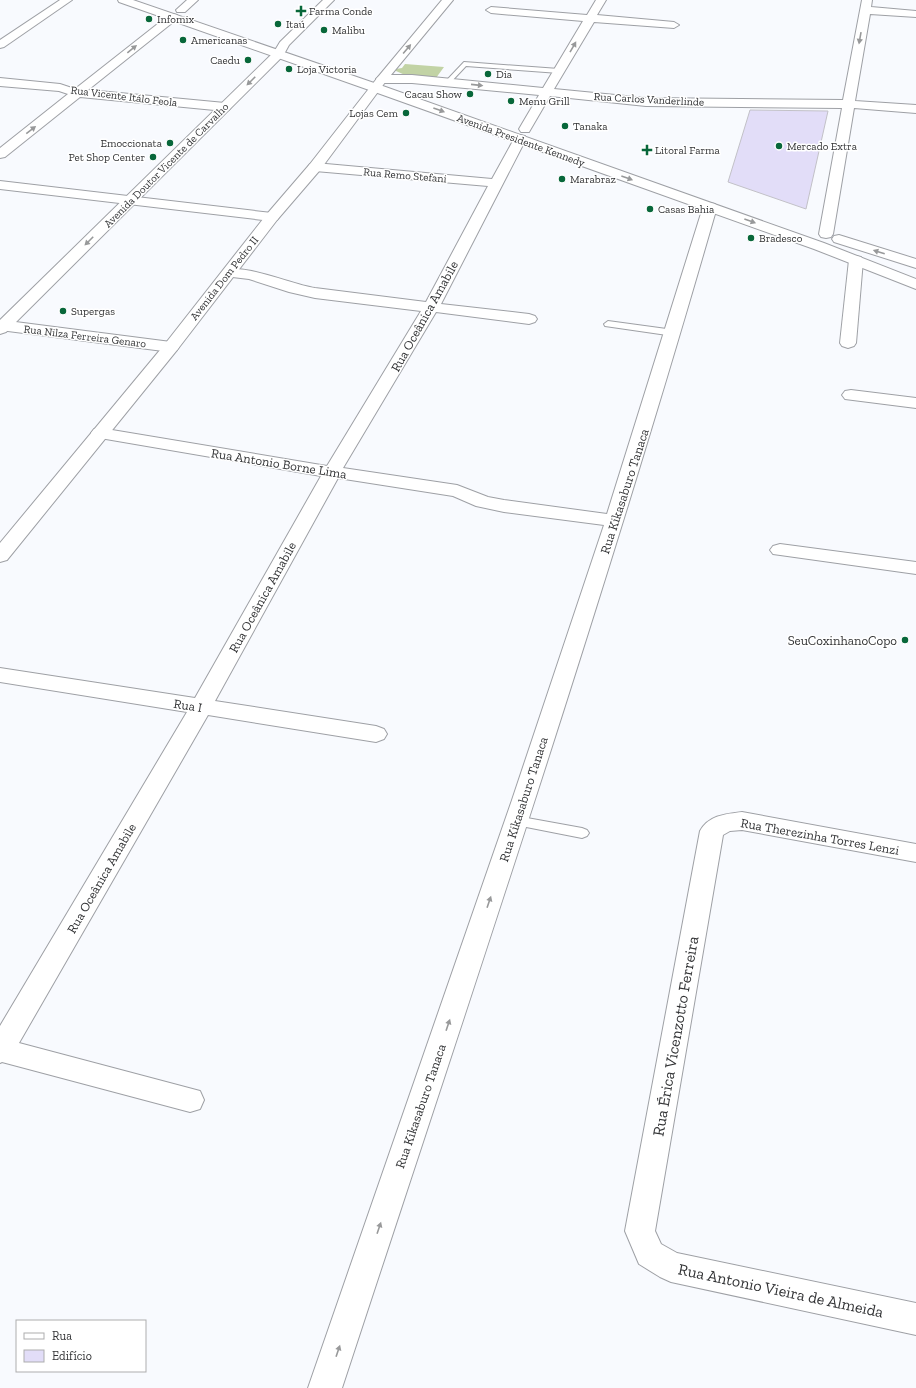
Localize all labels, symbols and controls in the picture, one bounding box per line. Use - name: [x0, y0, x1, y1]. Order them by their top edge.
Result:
- place label: Farma Conde: [309, 5, 373, 18]
- marker: Farma Conde: [296, 6, 306, 16]
- place label: Infomix: [157, 13, 194, 26]
- marker: Infomix: [144, 14, 154, 24]
- place label: Itaú: [286, 18, 305, 31]
- marker: Itaú: [273, 19, 283, 29]
- place label: Malibu: [332, 24, 365, 37]
- marker: Malibu: [319, 25, 329, 35]
- one-way arrow: [857, 32, 863, 45]
- place label: Americanas: [191, 34, 248, 47]
- marker: Americanas: [178, 35, 188, 45]
- one-way arrow: [570, 41, 577, 53]
- one-way arrow: [403, 43, 412, 54]
- one-way arrow: [127, 45, 138, 54]
- place label: Caedu: [210, 54, 240, 67]
- marker: Caedu: [243, 55, 253, 65]
- place label: Loja Victoria: [297, 63, 357, 76]
- marker: Loja Victoria: [284, 64, 294, 74]
- place label: Dia: [496, 68, 513, 81]
- marker: Dia: [483, 69, 493, 79]
- one-way arrow: [246, 76, 256, 86]
- one-way arrow: [471, 82, 483, 89]
- street label: Rua Vicente Itálo Feola: [70, 83, 179, 110]
- place label: Cacau Show: [405, 88, 463, 101]
- marker: Cacau Show: [465, 89, 475, 99]
- street label: Rua Carlos Vanderlinde: [593, 90, 705, 109]
- place label: Menu Grill: [519, 95, 570, 108]
- marker: Menu Grill: [506, 96, 516, 106]
- street label: Avenida Doutor Vicente de Carvalho: [101, 100, 232, 230]
- place label: Lojas Cem: [349, 107, 399, 120]
- marker: Lojas Cem: [401, 108, 411, 118]
- one-way arrow: [433, 108, 445, 114]
- street label: Avenida Presidente Kennedy: [455, 111, 587, 170]
- place label: Tanaka: [573, 120, 608, 133]
- marker: Tanaka: [560, 121, 570, 131]
- one-way arrow: [25, 126, 36, 135]
- place label: Emoccionata: [100, 137, 163, 150]
- marker: Emoccionata: [165, 138, 175, 148]
- place label: Mercado Extra: [787, 140, 858, 153]
- marker: Mercado Extra: [774, 141, 784, 151]
- place label: Litoral Farma: [655, 144, 721, 157]
- marker: Litoral Farma: [642, 145, 652, 155]
- place label: Pet Shop Center: [69, 151, 145, 164]
- marker: Pet Shop Center: [148, 152, 158, 162]
- street label: Rua Remo Stefani: [363, 165, 447, 186]
- place label: Marabraz: [570, 173, 616, 186]
- marker: Marabraz: [557, 174, 567, 184]
- one-way arrow: [622, 175, 634, 181]
- place label: Casas Bahia: [658, 203, 715, 216]
- marker: Casas Bahia: [645, 204, 655, 214]
- one-way arrow: [744, 219, 756, 225]
- place label: Bradesco: [759, 232, 803, 245]
- street label: Avenida Dom Pedro II: [188, 233, 261, 323]
- marker: Bradesco: [746, 233, 756, 243]
- one-way arrow: [84, 236, 94, 246]
- one-way arrow: [872, 249, 884, 255]
- street label: Rua Oceânica Amabile: [388, 258, 461, 374]
- place label: Supergas: [71, 305, 115, 318]
- marker: Supergas: [58, 306, 68, 316]
- street label: Rua Nilza Ferreira Genaro: [23, 323, 147, 351]
- street label: Rua Kikasaburo Tanaca: [597, 426, 652, 556]
- street label: Rua Antonio Borne Lima: [210, 445, 348, 482]
- street label: Rua Oceânica Amabile: [226, 539, 299, 655]
- place label: SeuCoxinhanoCopo: [788, 633, 897, 648]
- marker: SeuCoxinhanoCopo: [900, 635, 910, 645]
- street label: Rua I: [173, 696, 203, 715]
- street label: Rua Kikasaburo Tanaca: [496, 734, 551, 864]
- street label: Rua Therezinha Torres Lenzi: [740, 815, 901, 858]
- street label: Rua Oceânica Amabile: [64, 821, 139, 936]
- one-way arrow: [486, 895, 492, 907]
- street label: Rua Érica Vicenzotto Ferreira: [649, 934, 703, 1138]
- one-way arrow: [445, 1019, 451, 1031]
- street label: Rua Kikasaburo Tanaca: [392, 1041, 449, 1170]
- one-way arrow: [377, 1221, 383, 1233]
- street label: Rua Antonio Vieira de Almeida: [677, 1259, 886, 1322]
- legend: [16, 1320, 146, 1372]
- text: Rua: [52, 1329, 72, 1343]
- one-way arrow: [335, 1345, 341, 1357]
- text: Edifício: [52, 1349, 92, 1363]

